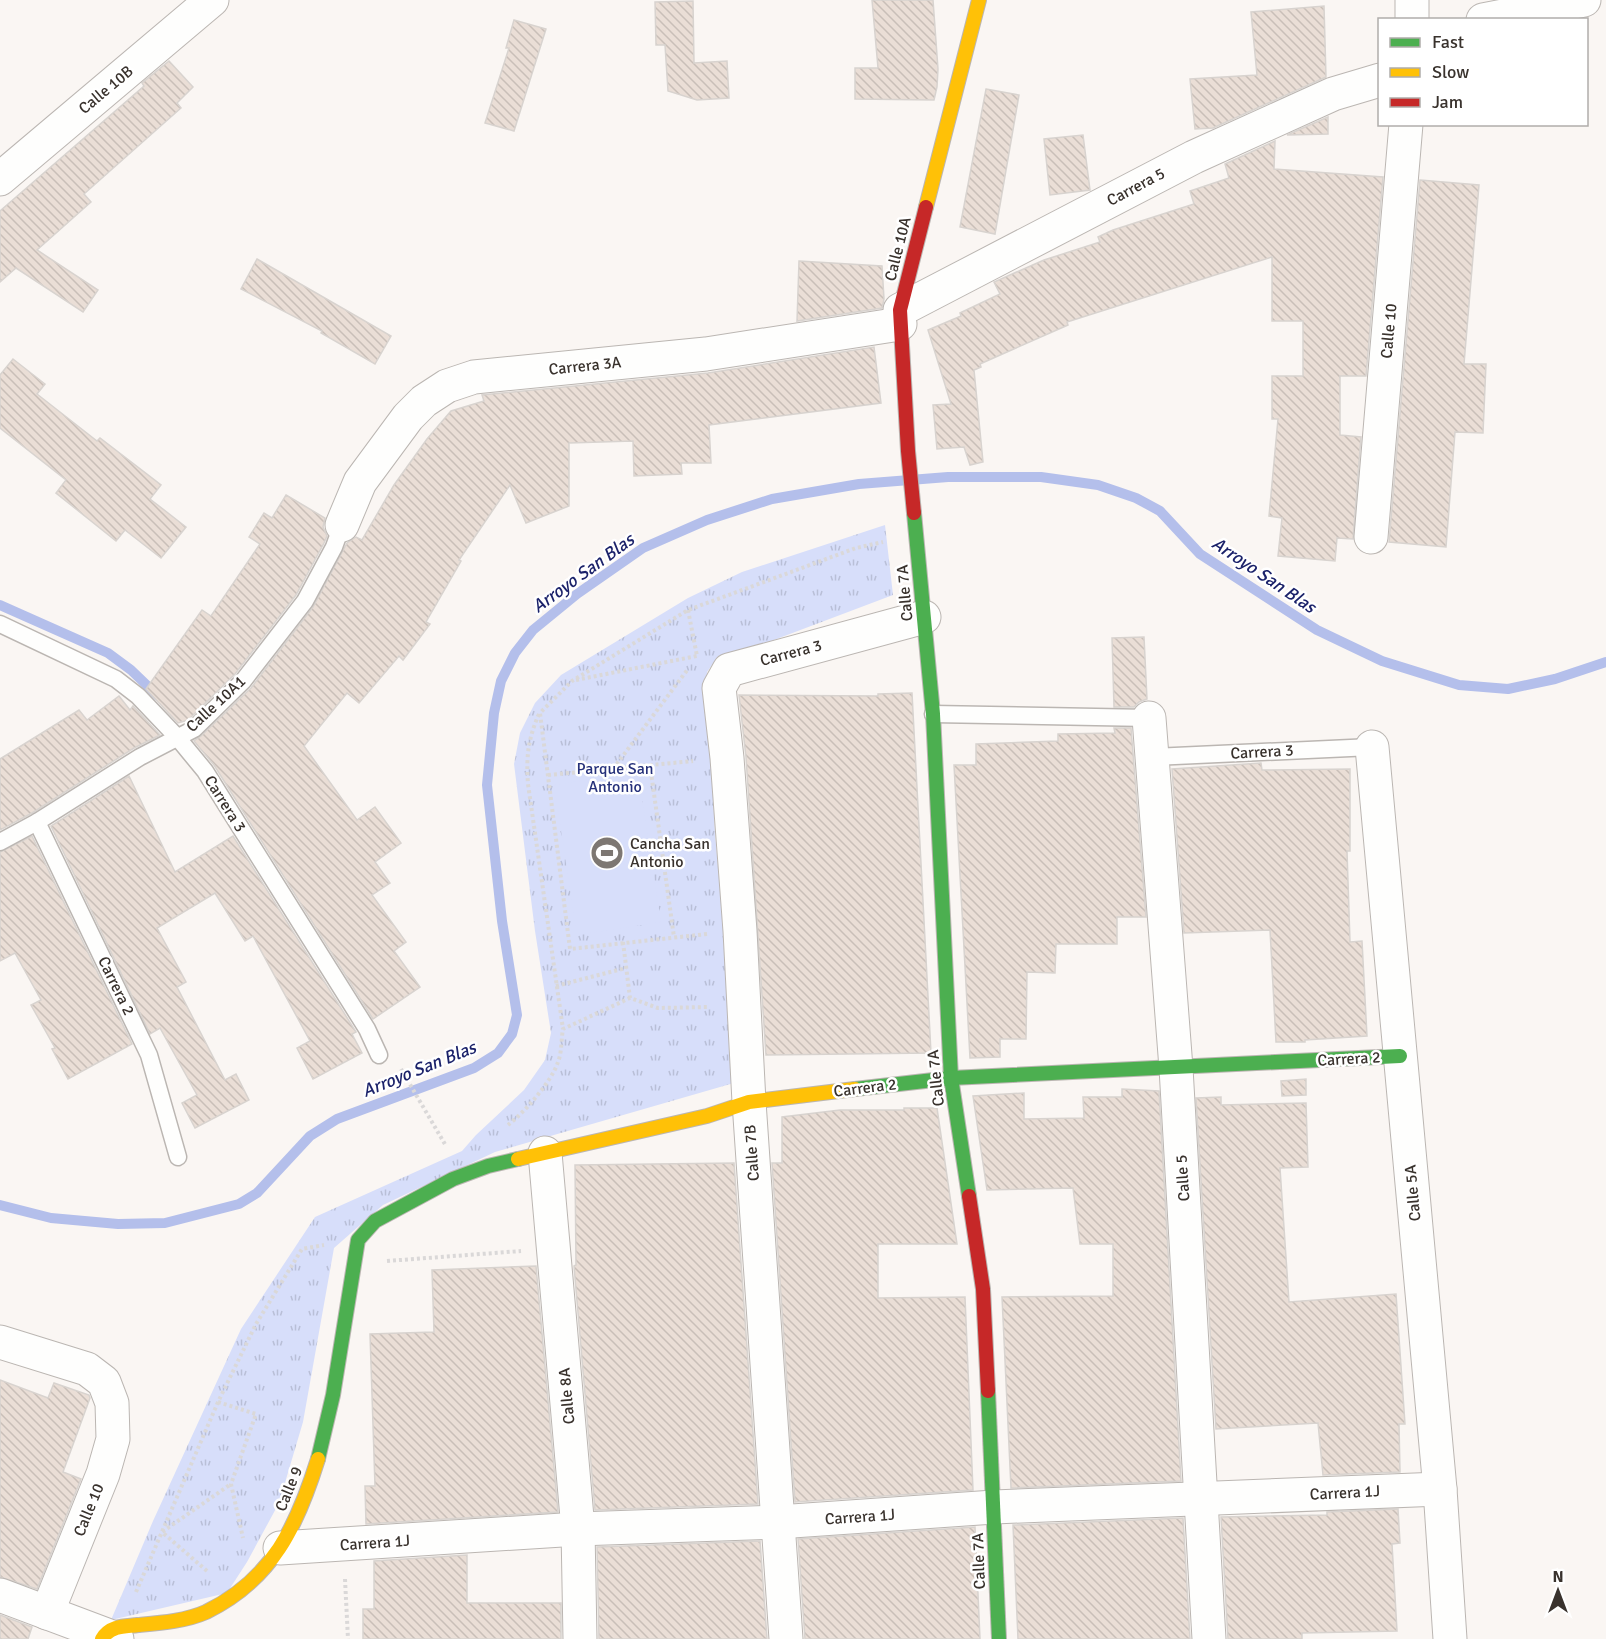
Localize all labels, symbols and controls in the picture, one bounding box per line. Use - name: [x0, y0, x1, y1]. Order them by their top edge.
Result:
- legend: [1378, 18, 1588, 126]
- text: Fast: [1432, 31, 1464, 53]
- street label: Calle 10B: [75, 61, 137, 119]
- text: Slow: [1432, 61, 1469, 83]
- text: Jam: [1432, 91, 1463, 113]
- street label: Carrera 5: [1103, 163, 1169, 211]
- street label: Calle 10A: [880, 215, 916, 283]
- street label: Calle 10: [1377, 302, 1401, 360]
- street label: Carrera 3A: [548, 352, 623, 380]
- water label: Arroyo San Blas: [528, 527, 640, 617]
- water label: Arroyo San Blas: [1208, 532, 1322, 619]
- street label: Calle 7A: [893, 564, 917, 622]
- street label: Carrera 3: [758, 635, 824, 671]
- street label: Calle 10A1: [182, 671, 250, 737]
- street label: Carrera 3: [1230, 740, 1294, 764]
- park label: Parque San Antonio: [576, 759, 654, 797]
- street label: Carrera 3: [200, 772, 250, 836]
- place label: Cancha San Antonio: [630, 834, 710, 872]
- sports icon: Cancha San Antonio: [589, 835, 625, 871]
- street label: Carrera 2: [93, 953, 139, 1019]
- water label: Arroyo San Blas: [359, 1035, 481, 1102]
- street label: Carrera 2: [1317, 1047, 1381, 1071]
- street label: Calle 7A: [923, 1049, 949, 1107]
- street label: Carrera 2: [832, 1074, 898, 1102]
- street label: Calle 7B: [740, 1124, 764, 1182]
- street label: Calle 5: [1171, 1154, 1195, 1202]
- street label: Calle 5A: [1401, 1164, 1425, 1222]
- street label: Calle 8A: [555, 1367, 579, 1425]
- street label: Calle 9: [271, 1464, 307, 1514]
- street label: Calle 10: [69, 1481, 109, 1539]
- street label: Carrera 1J: [1309, 1481, 1381, 1505]
- street label: Carrera 1J: [824, 1505, 896, 1529]
- street label: Carrera 1J: [339, 1531, 411, 1555]
- street label: Calle 7A: [968, 1532, 990, 1590]
- north arrow: [1528, 1561, 1588, 1621]
- text: N: [1552, 1567, 1564, 1587]

